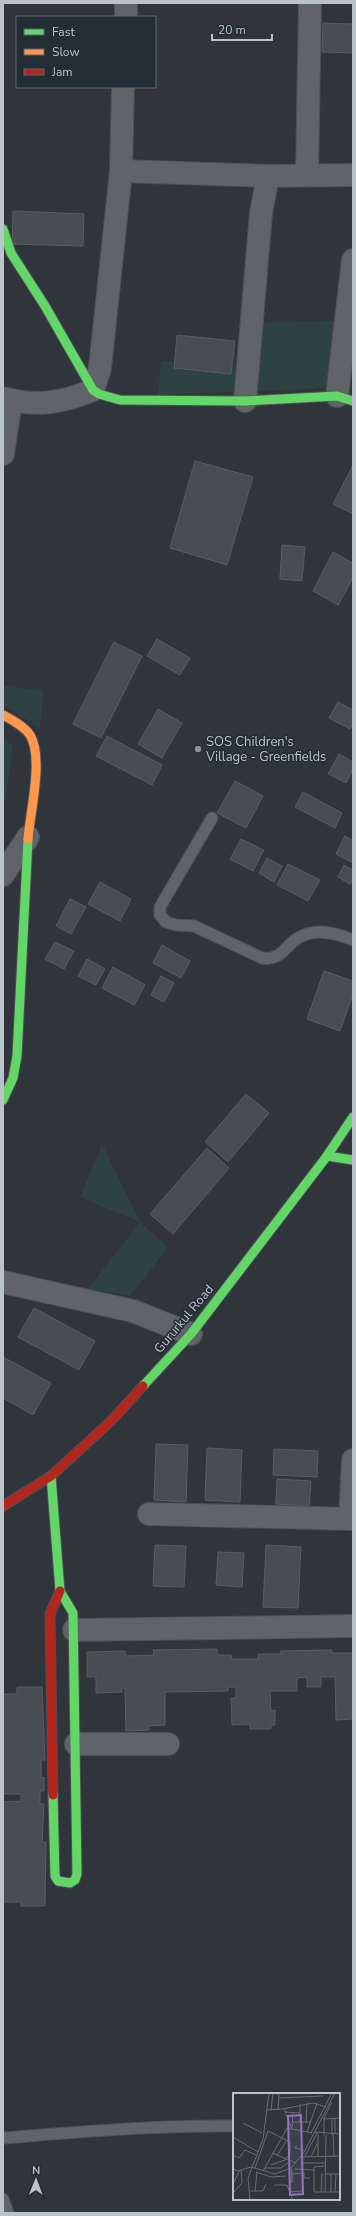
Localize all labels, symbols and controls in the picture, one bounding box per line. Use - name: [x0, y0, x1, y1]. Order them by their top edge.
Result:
- legend: [16, 16, 156, 88]
- scale bar: [212, 16, 272, 42]
- text: 20 m: [218, 22, 246, 38]
- text: Fast: [52, 24, 75, 40]
- text: Slow: [52, 44, 80, 60]
- text: Jam: [51, 64, 73, 80]
- place label: SOS Children's Village - Greenfields: [205, 733, 326, 766]
- marker: SOS Children's Village - Greenfields: [193, 744, 203, 754]
- street label: Gururkul Road: [150, 1281, 218, 1357]
- inset map: [233, 2093, 340, 2200]
- north arrow: [16, 2160, 56, 2200]
- text: N: [32, 2163, 40, 2178]

